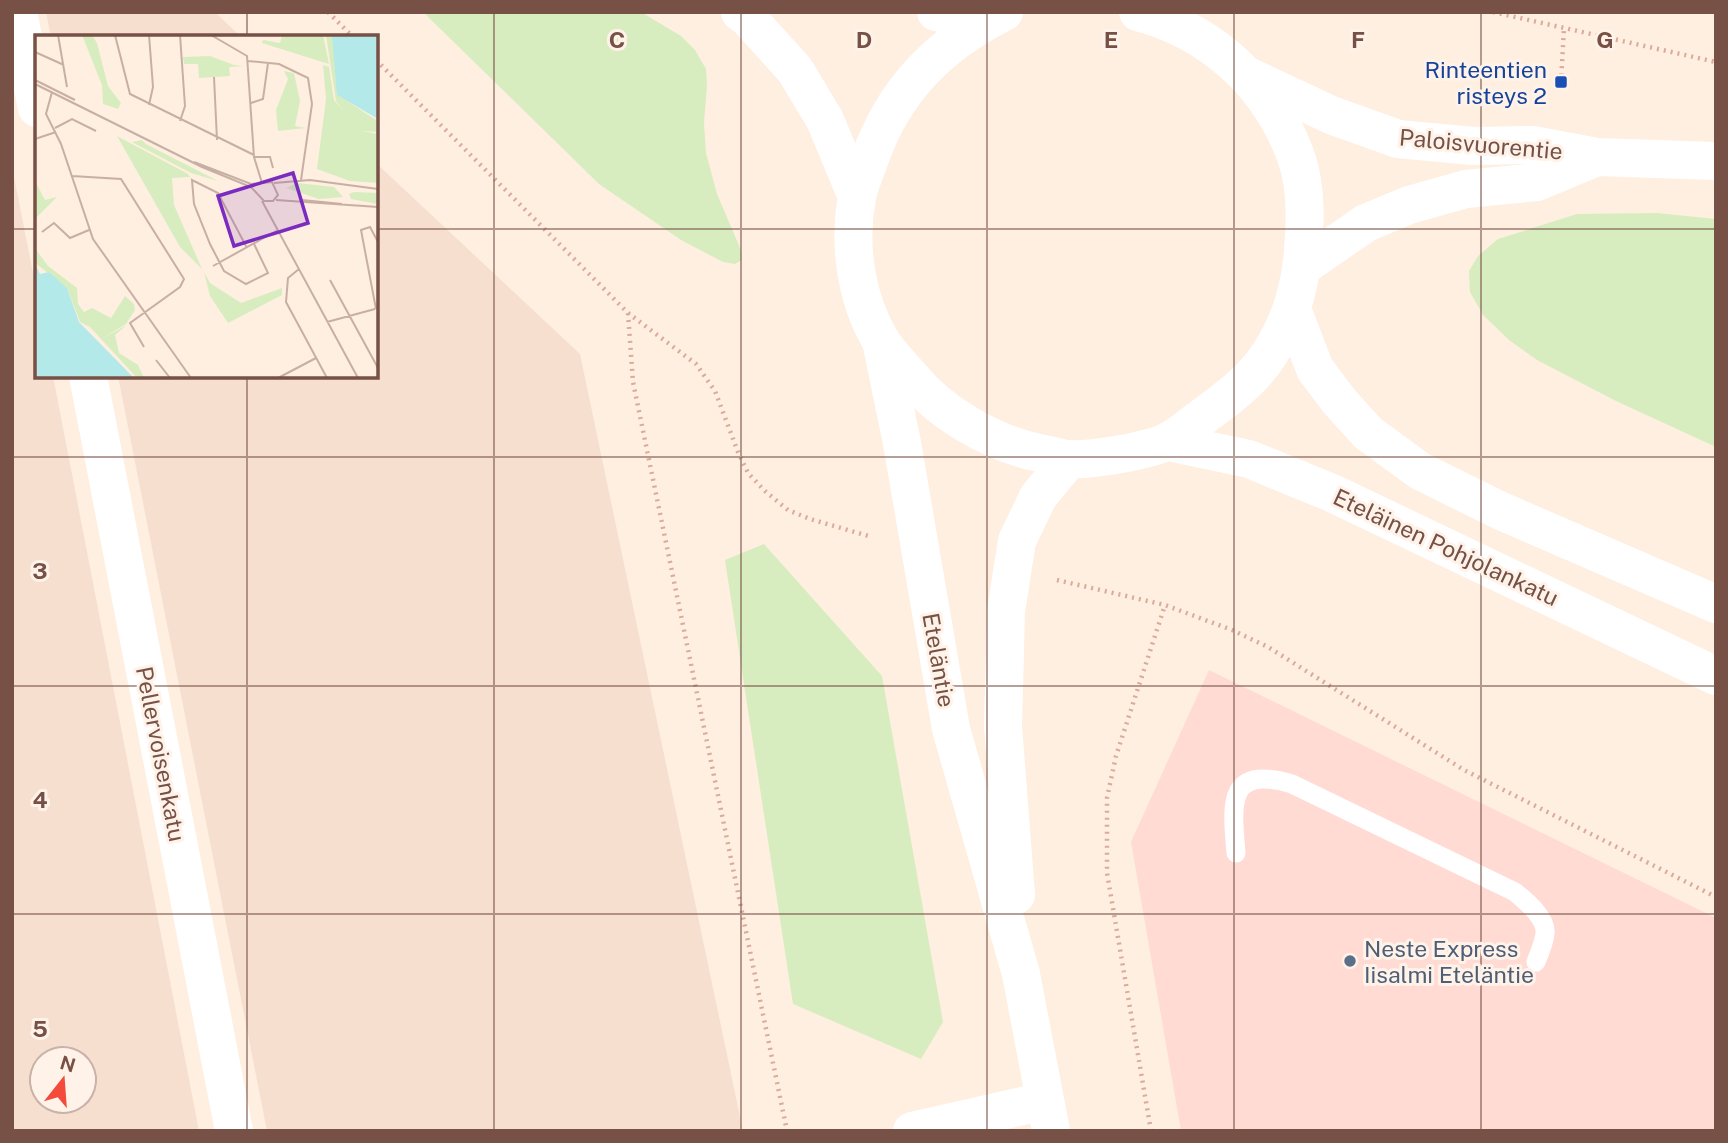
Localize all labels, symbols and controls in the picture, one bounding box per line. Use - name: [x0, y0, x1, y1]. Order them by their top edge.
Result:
- text: C: [609, 26, 625, 53]
- text: D: [856, 26, 872, 53]
- text: E: [1104, 26, 1118, 53]
- text: F: [1351, 26, 1365, 53]
- text: G: [1596, 26, 1614, 53]
- inset map: [35, 35, 378, 378]
- place label: Rinteentien risteys 2: [1425, 56, 1547, 109]
- marker: Rinteentien risteys 2: [1553, 74, 1569, 90]
- street label: Paloisvuorentie: [1398, 123, 1564, 165]
- street label: Eteläinen Pohjolankatu: [1329, 483, 1563, 611]
- text: 3: [32, 557, 48, 584]
- street label: Eteläntie: [917, 611, 961, 709]
- street label: Pellervoisenkatu: [131, 664, 191, 844]
- text: 4: [32, 786, 48, 813]
- place label: Neste Express Iisalmi Eteläntie: [1364, 935, 1534, 988]
- marker: Neste Express Iisalmi Eteläntie: [1342, 953, 1358, 969]
- text: 5: [32, 1015, 48, 1042]
- north arrow: [28, 1045, 98, 1115]
- text: N: [58, 1051, 78, 1076]

